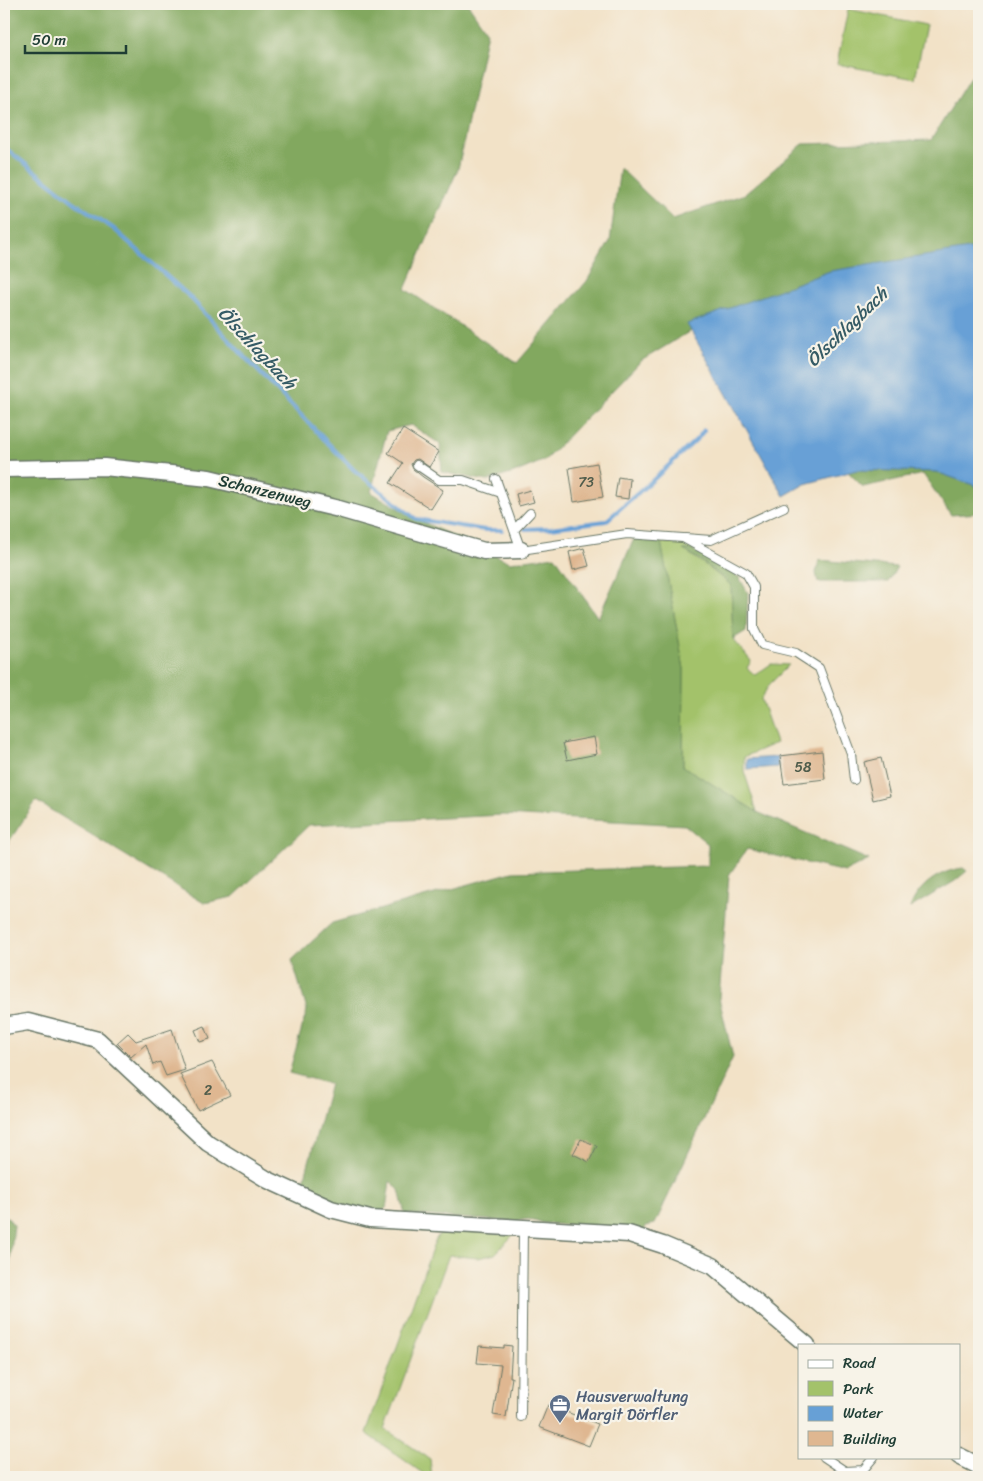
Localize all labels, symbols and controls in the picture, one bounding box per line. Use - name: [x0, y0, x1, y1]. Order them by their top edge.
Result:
- scale bar: [25, 22, 126, 54]
- text: 50 m: [32, 27, 67, 53]
- water label: Ölschlagbach: [798, 278, 897, 375]
- water label: Ölschlagbach: [210, 299, 305, 398]
- street label: Schanzenweg: [216, 466, 314, 516]
- house number: 73: [578, 470, 594, 495]
- house number: 58: [795, 755, 812, 780]
- house number: 2: [204, 1078, 212, 1103]
- legend: [798, 1344, 960, 1458]
- text: Road: [843, 1350, 876, 1376]
- text: Park: [843, 1376, 874, 1402]
- place label: Hausverwaltung Margit Dörfler: [576, 1382, 688, 1429]
- office icon: Hausverwaltung Margit Dörfler: [548, 1393, 572, 1424]
- text: Water: [843, 1400, 883, 1426]
- text: Building: [843, 1426, 897, 1452]

